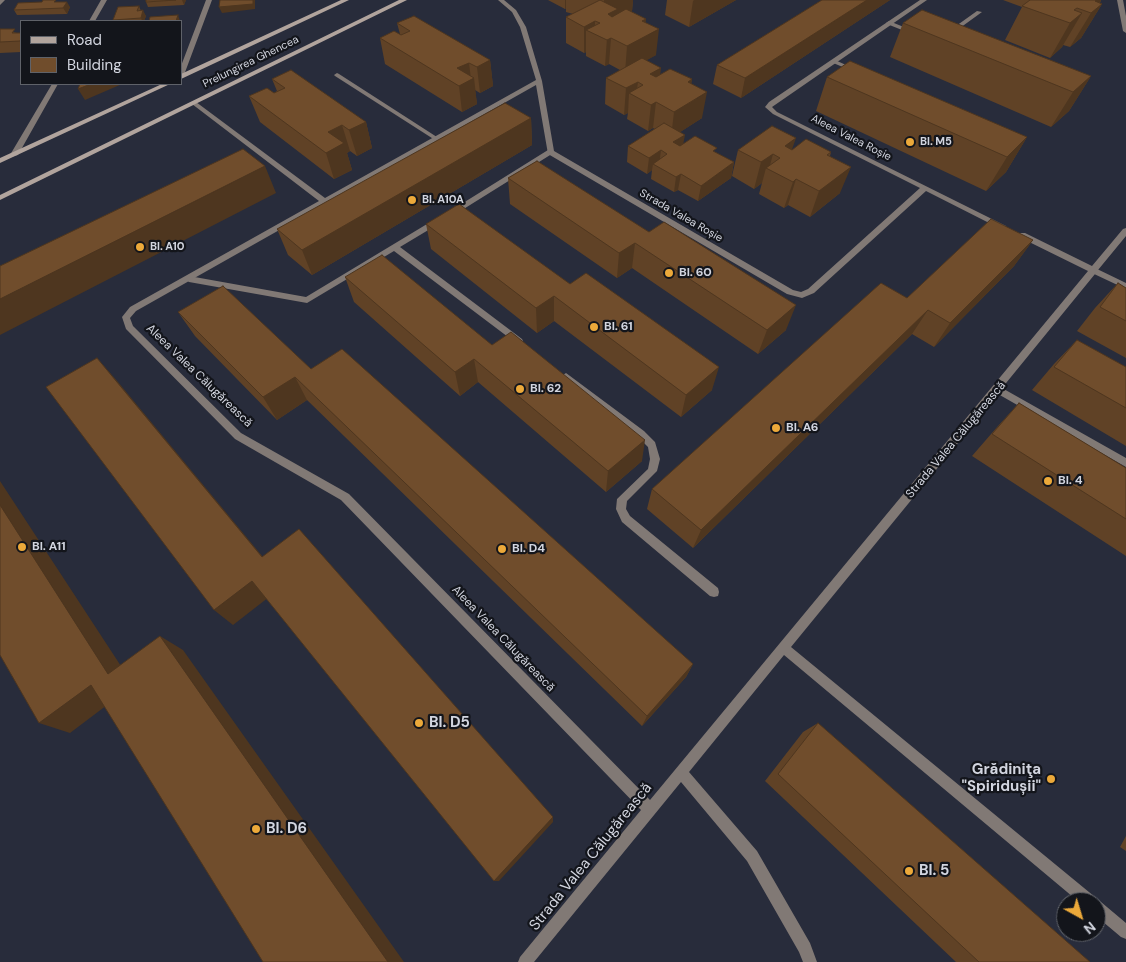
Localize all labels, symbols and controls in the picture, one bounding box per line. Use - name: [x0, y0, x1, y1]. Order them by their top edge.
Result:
- legend: [20, 20, 182, 85]
- text: Road: [67, 30, 102, 50]
- street label: Prelungirea Ghencea: [201, 33, 301, 91]
- text: Building: [67, 55, 122, 75]
- street label: Aleea Valea Roșie: [809, 112, 893, 164]
- place label: Bl. M5: [920, 135, 952, 149]
- marker: Bl. M5: [904, 136, 916, 148]
- street label: Strada Valea Roșie: [637, 187, 725, 245]
- place label: Bl. A10A: [422, 193, 464, 207]
- marker: Bl. A10A: [406, 194, 418, 206]
- place label: Bl. A10: [150, 240, 185, 254]
- marker: Bl. A10: [134, 241, 146, 253]
- place label: Bl. 60: [679, 266, 712, 280]
- marker: Bl. 60: [663, 267, 675, 279]
- place label: Bl. 61: [604, 320, 633, 334]
- marker: Bl. 61: [588, 321, 600, 333]
- street label: Aleea Valea Călugărească: [143, 322, 255, 430]
- street label: Strada Valea Călugărească: [903, 379, 1009, 501]
- place label: Bl. 62: [530, 382, 561, 396]
- marker: Bl. 62: [514, 383, 526, 395]
- place label: Bl. A6: [786, 421, 818, 435]
- marker: Bl. A6: [770, 422, 782, 434]
- place label: Bl. 4: [1058, 474, 1083, 488]
- marker: Bl. 4: [1042, 475, 1054, 487]
- place label: Bl. A11: [32, 540, 66, 554]
- marker: Bl. A11: [16, 541, 28, 553]
- place label: Bl. D4: [512, 542, 545, 556]
- marker: Bl. D4: [496, 543, 508, 555]
- street label: Aleea Valea Călugărească: [449, 583, 557, 695]
- place label: Bl. D5: [429, 714, 470, 732]
- marker: Bl. D5: [413, 717, 425, 729]
- place label: Grădiniţa "Spiridușii": [961, 761, 1041, 796]
- marker: Grădiniţa "Spiridușii": [1045, 773, 1057, 785]
- street label: Strada Valea Călugărească: [526, 780, 656, 934]
- place label: Bl. D6: [266, 820, 307, 838]
- marker: Bl. D6: [250, 823, 262, 835]
- place label: Bl. 5: [919, 862, 949, 880]
- marker: Bl. 5: [903, 865, 915, 877]
- north arrow: [1056, 892, 1106, 942]
- text: N: [1080, 918, 1099, 938]

